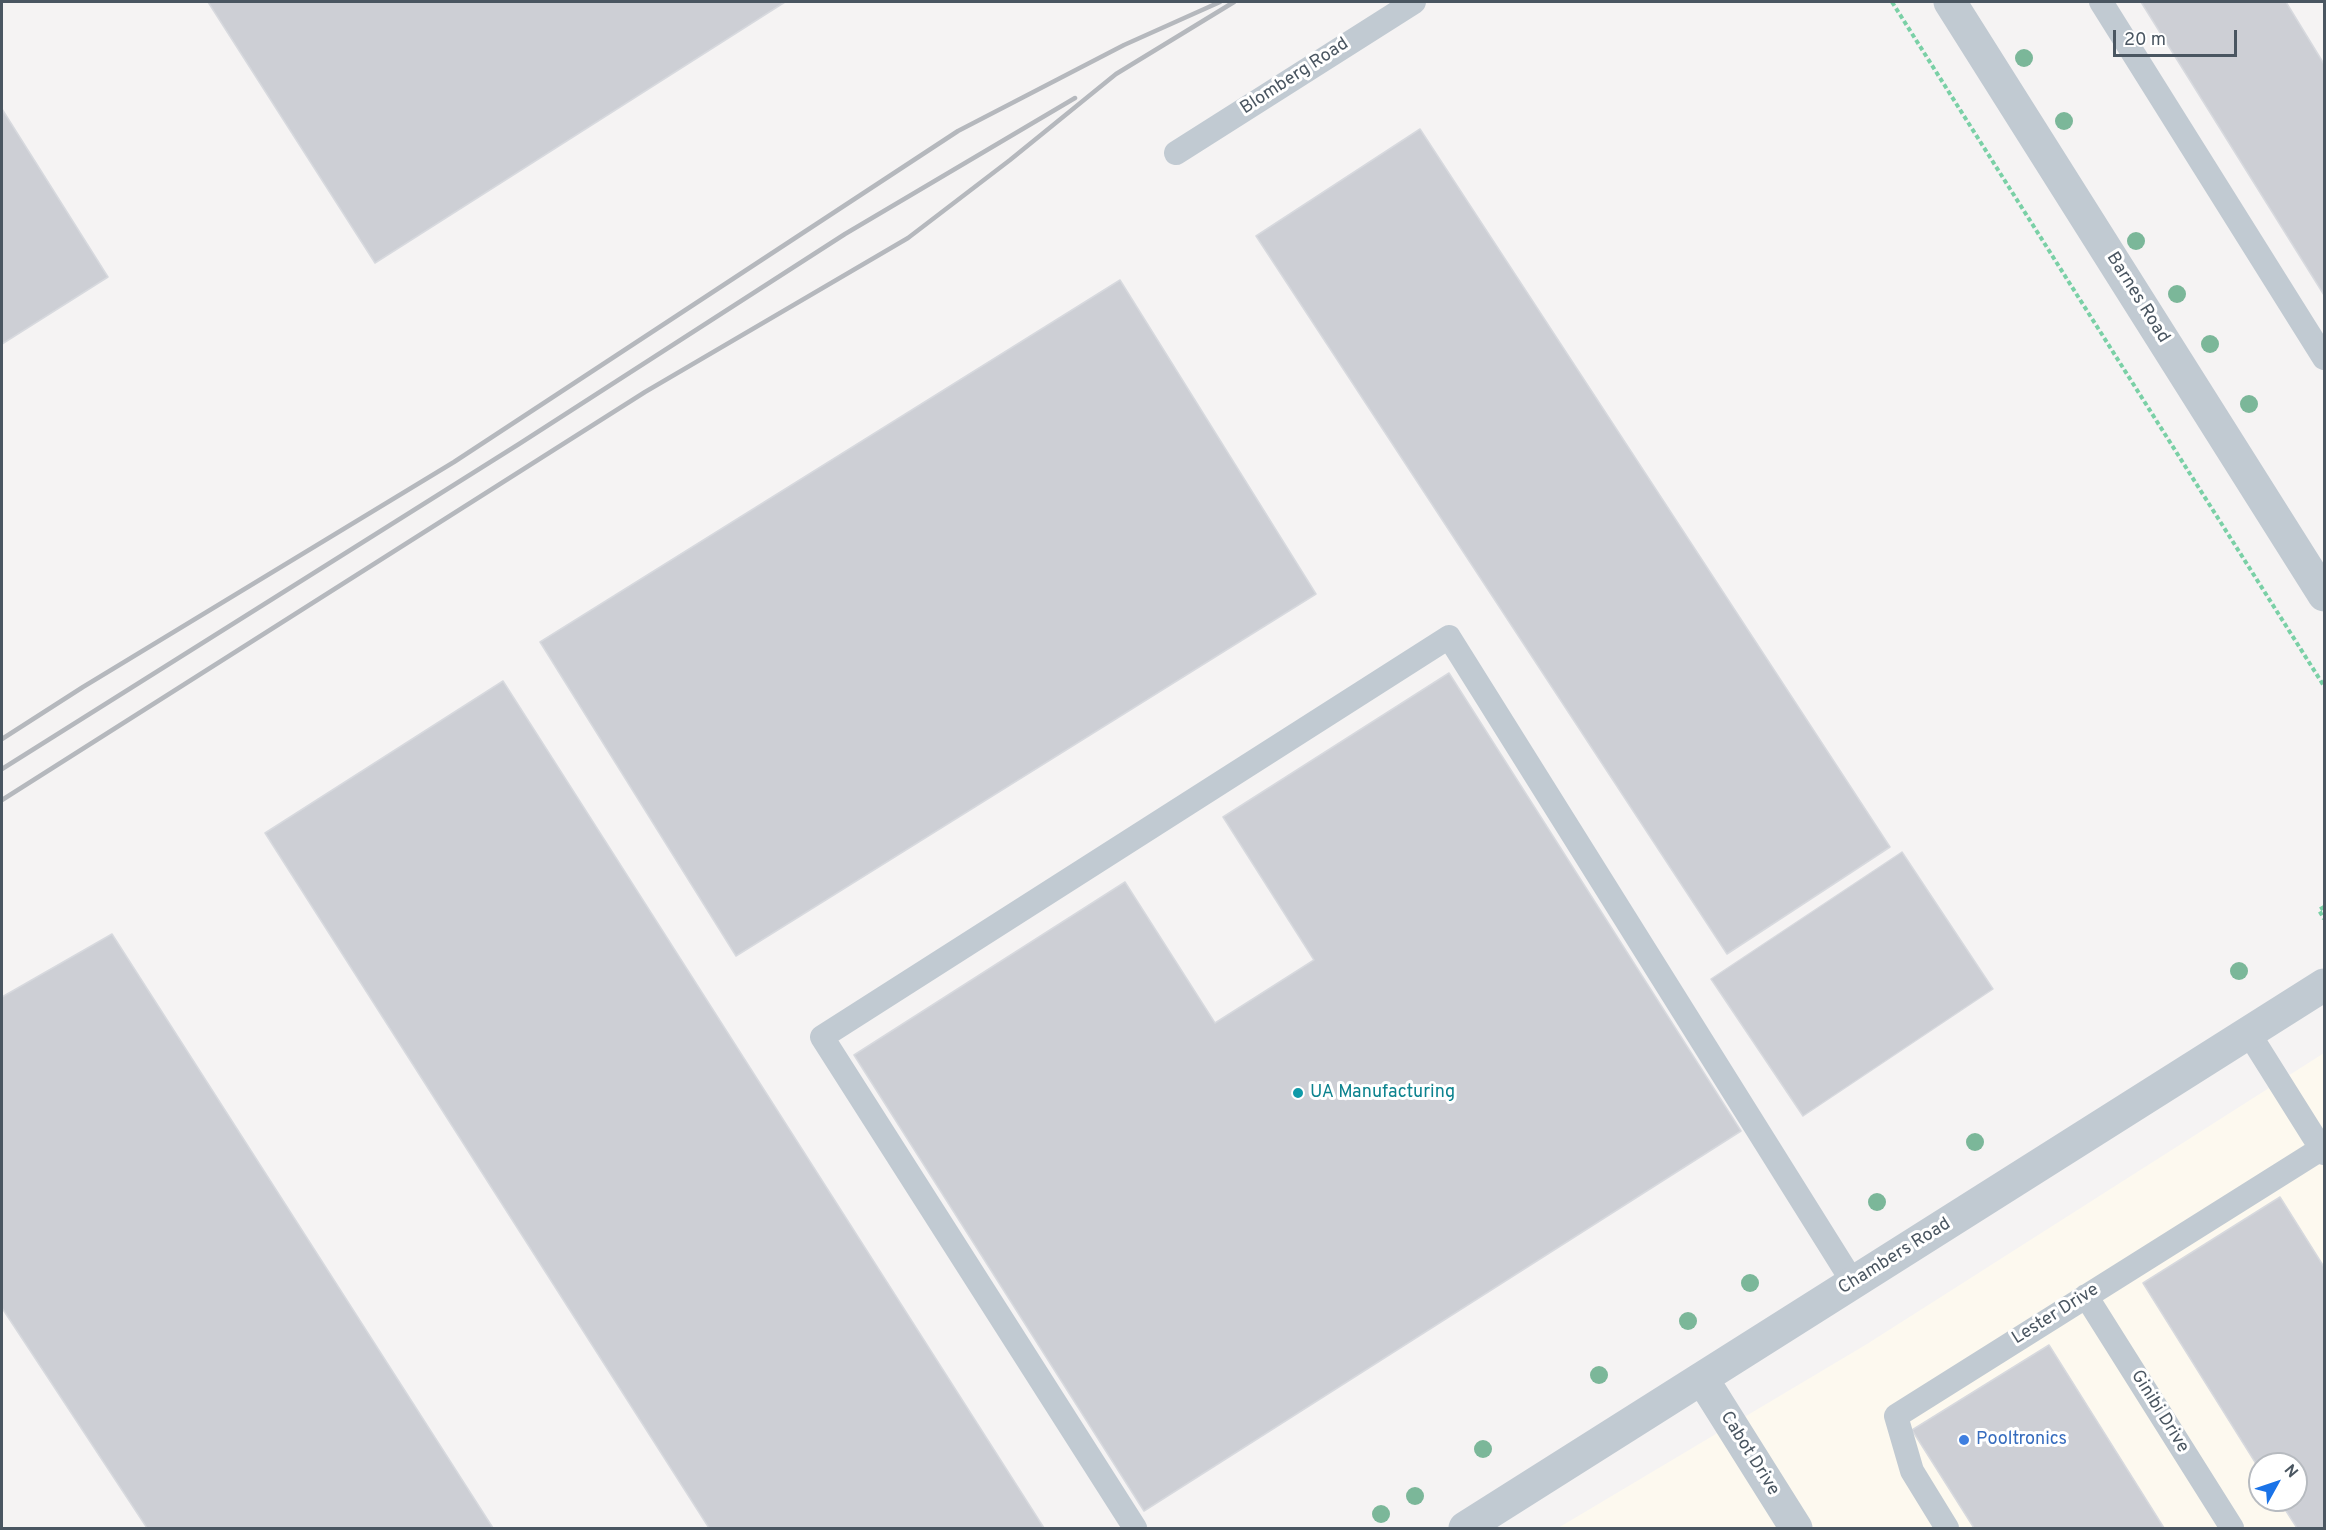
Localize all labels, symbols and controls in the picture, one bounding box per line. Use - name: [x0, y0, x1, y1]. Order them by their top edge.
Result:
- scale bar: [2116, 18, 2240, 56]
- text: 20 m: [2124, 29, 2166, 52]
- street label: Blomberg Road: [1237, 34, 1353, 120]
- street label: Barnes Road: [2101, 249, 2173, 347]
- place label: UA Manufacturing: [1310, 1082, 1455, 1104]
- marker: UA Manufacturing: [1291, 1086, 1305, 1100]
- street label: Chambers Road: [1835, 1214, 1955, 1300]
- street label: Lester Drive: [2009, 1280, 2103, 1350]
- street label: Ginibi Drive: [2125, 1367, 2193, 1457]
- street label: Cabot Drive: [1715, 1408, 1783, 1500]
- place label: Pooltronics: [1976, 1429, 2067, 1451]
- marker: Pooltronics: [1957, 1433, 1971, 1447]
- north arrow: [2248, 1452, 2308, 1512]
- text: N: [2279, 1461, 2302, 1483]

